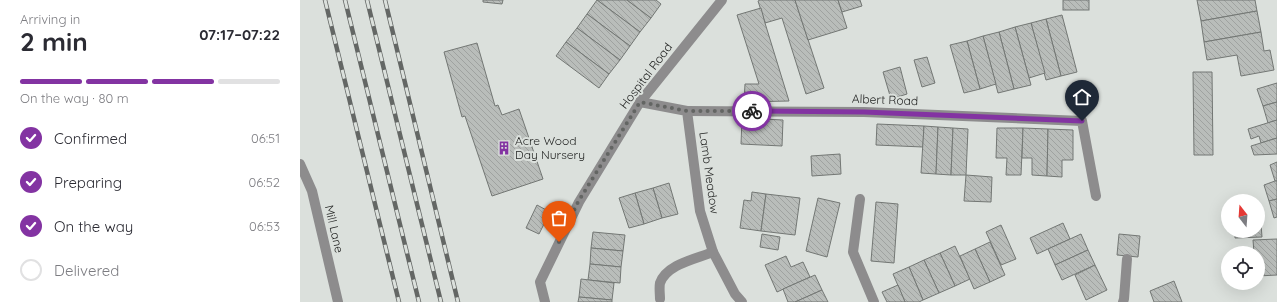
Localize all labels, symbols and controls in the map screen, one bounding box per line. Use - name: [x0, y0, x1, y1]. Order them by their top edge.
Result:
- text: Arriving in: [20, 11, 80, 27]
- text: 2 min: [20, 25, 88, 58]
- text: 07:17–07:22: [199, 25, 280, 44]
- street label: Hospital Road: [616, 40, 675, 112]
- pin: [1065, 80, 1099, 121]
- icon: home: [1071, 86, 1093, 108]
- text: On the way · 80 m: [20, 90, 129, 106]
- courier: [732, 91, 772, 131]
- street label: Albert Road: [852, 91, 918, 108]
- icon: bike: [741, 100, 763, 122]
- icon: check: [20, 127, 42, 149]
- text: Confirmed: [54, 129, 127, 148]
- text: 06:51: [251, 130, 280, 146]
- street label: Lamb Meadow: [696, 131, 723, 215]
- place label: Acre Wood Day Nursery: [515, 133, 585, 162]
- building icon: Acre Wood Day Nursery: [496, 140, 512, 156]
- icon: check: [20, 171, 42, 193]
- text: Preparing: [54, 173, 122, 192]
- text: 06:52: [249, 174, 280, 190]
- north arrow: [1221, 194, 1265, 238]
- map controls: [1221, 194, 1265, 290]
- pin: [542, 201, 576, 242]
- street label: Mill Lane: [322, 203, 347, 254]
- icon: bag: [548, 207, 570, 229]
- icon: check: [20, 215, 42, 237]
- text: On the way: [54, 217, 133, 236]
- text: 06:53: [249, 218, 280, 234]
- button: locate: [1221, 246, 1265, 290]
- text: Delivered: [54, 261, 119, 280]

